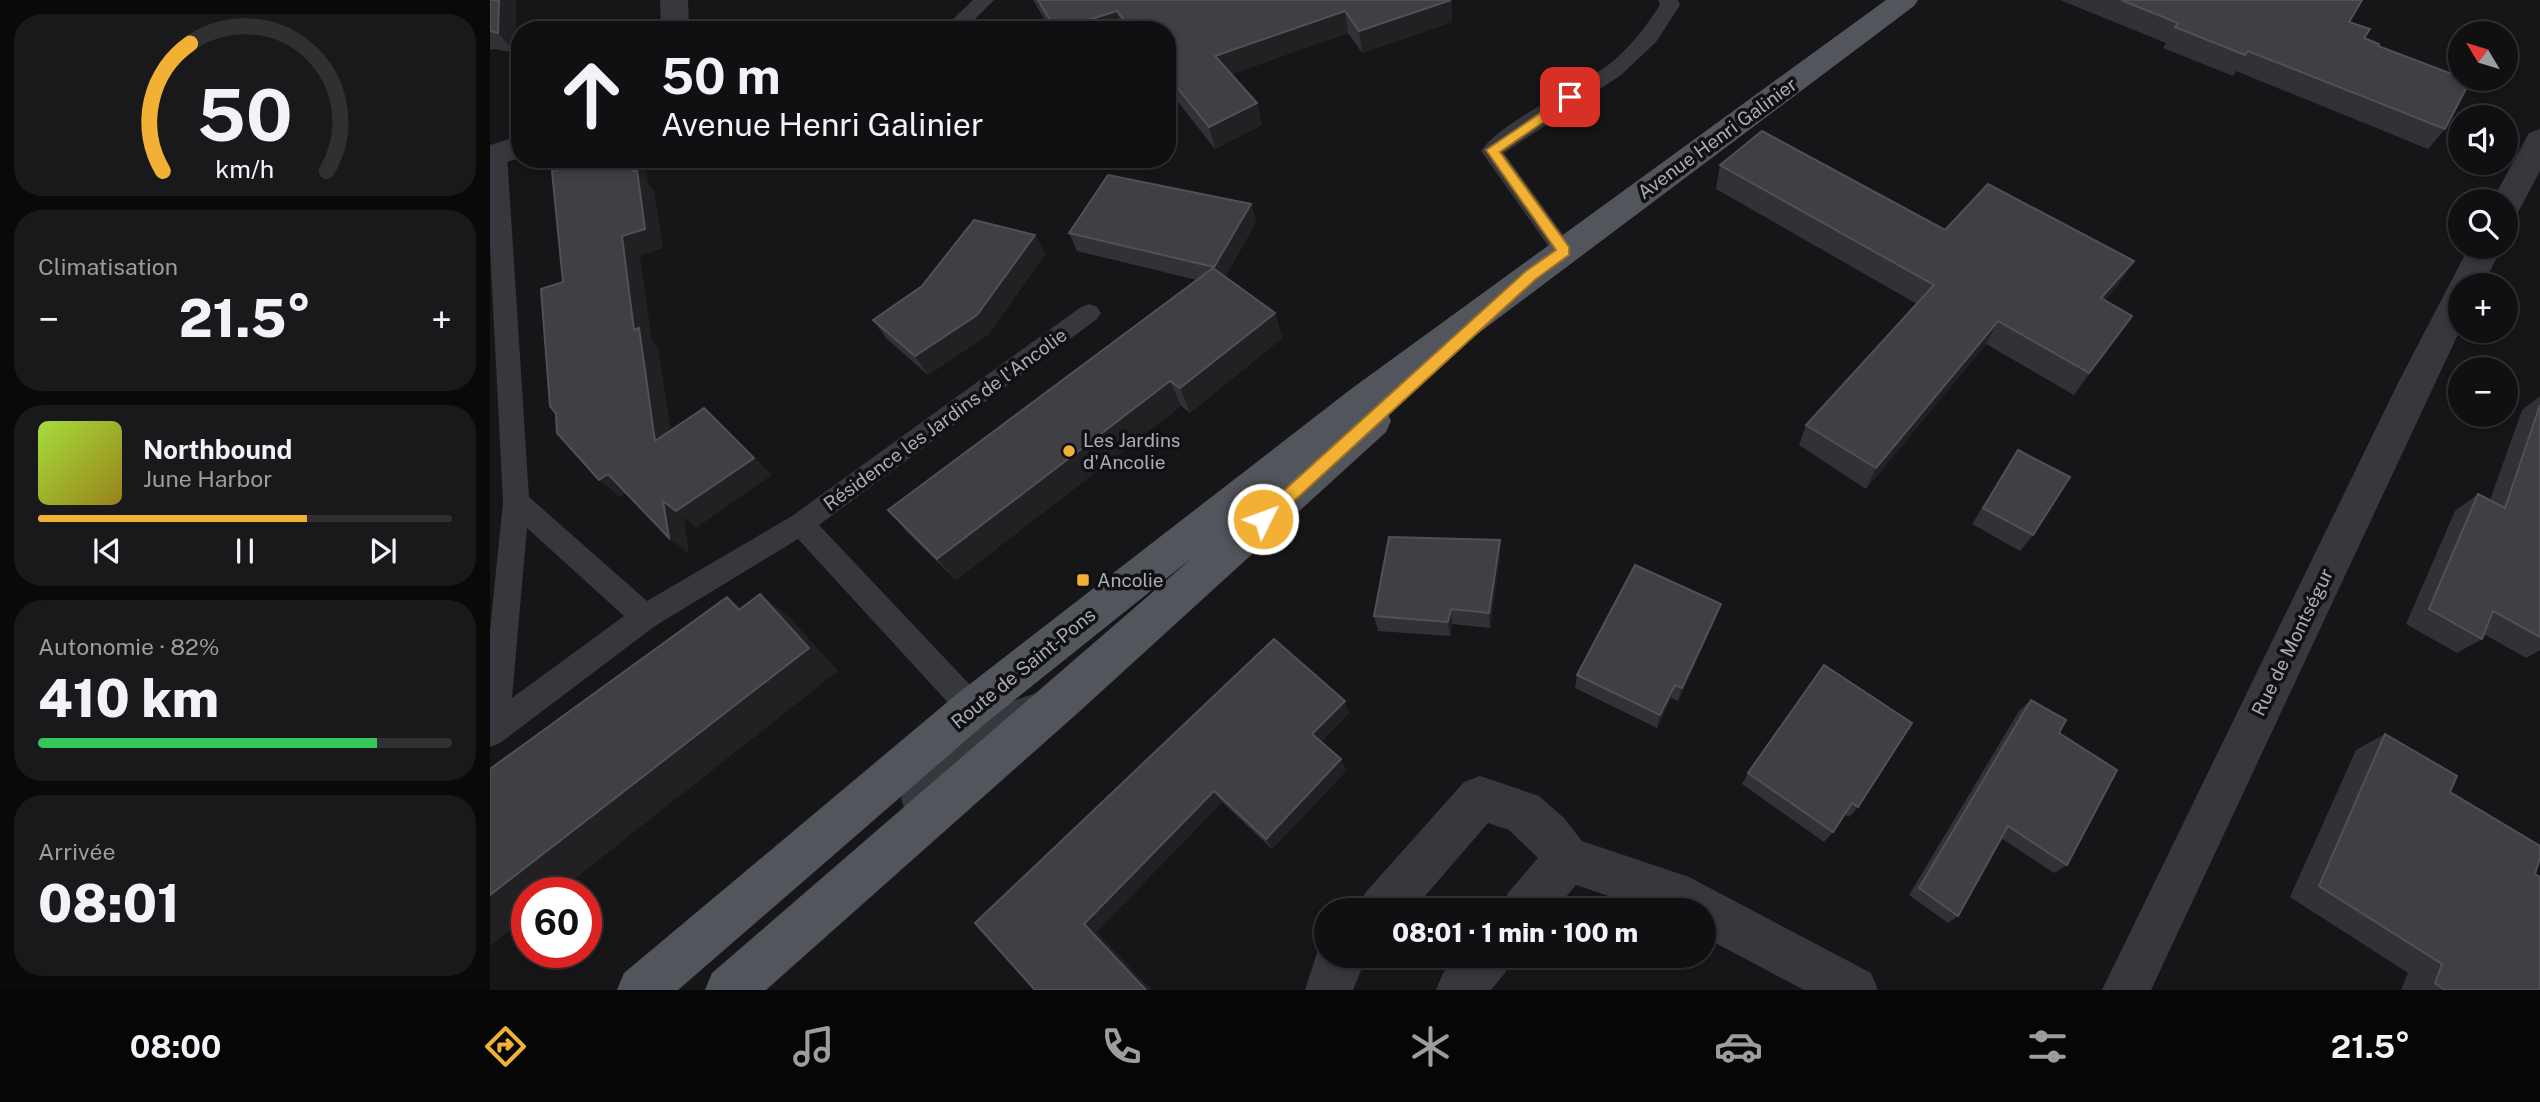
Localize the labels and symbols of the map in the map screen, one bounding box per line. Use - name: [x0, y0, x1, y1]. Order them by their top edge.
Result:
- north arrow: [2448, 21, 2518, 91]
- pin: [1540, 67, 1600, 127]
- street label: Avenue Henri Galinier: [1633, 73, 1801, 203]
- street label: Résidence les Jardins de l'Ancolie: [819, 323, 1071, 515]
- place label: Les Jardins d'Ancolie: [1083, 429, 1180, 473]
- marker: Les Jardins d'Ancolie: [1061, 443, 1077, 459]
- position arrow: [1226, 482, 1300, 556]
- street label: Rue de Montségur: [2247, 565, 2337, 719]
- place label: Ancolie: [1097, 569, 1164, 591]
- marker: Ancolie: [1075, 572, 1091, 588]
- street label: Route de Saint-Pons: [947, 603, 1099, 733]
- speed limit sign: 60: [511, 877, 602, 968]

